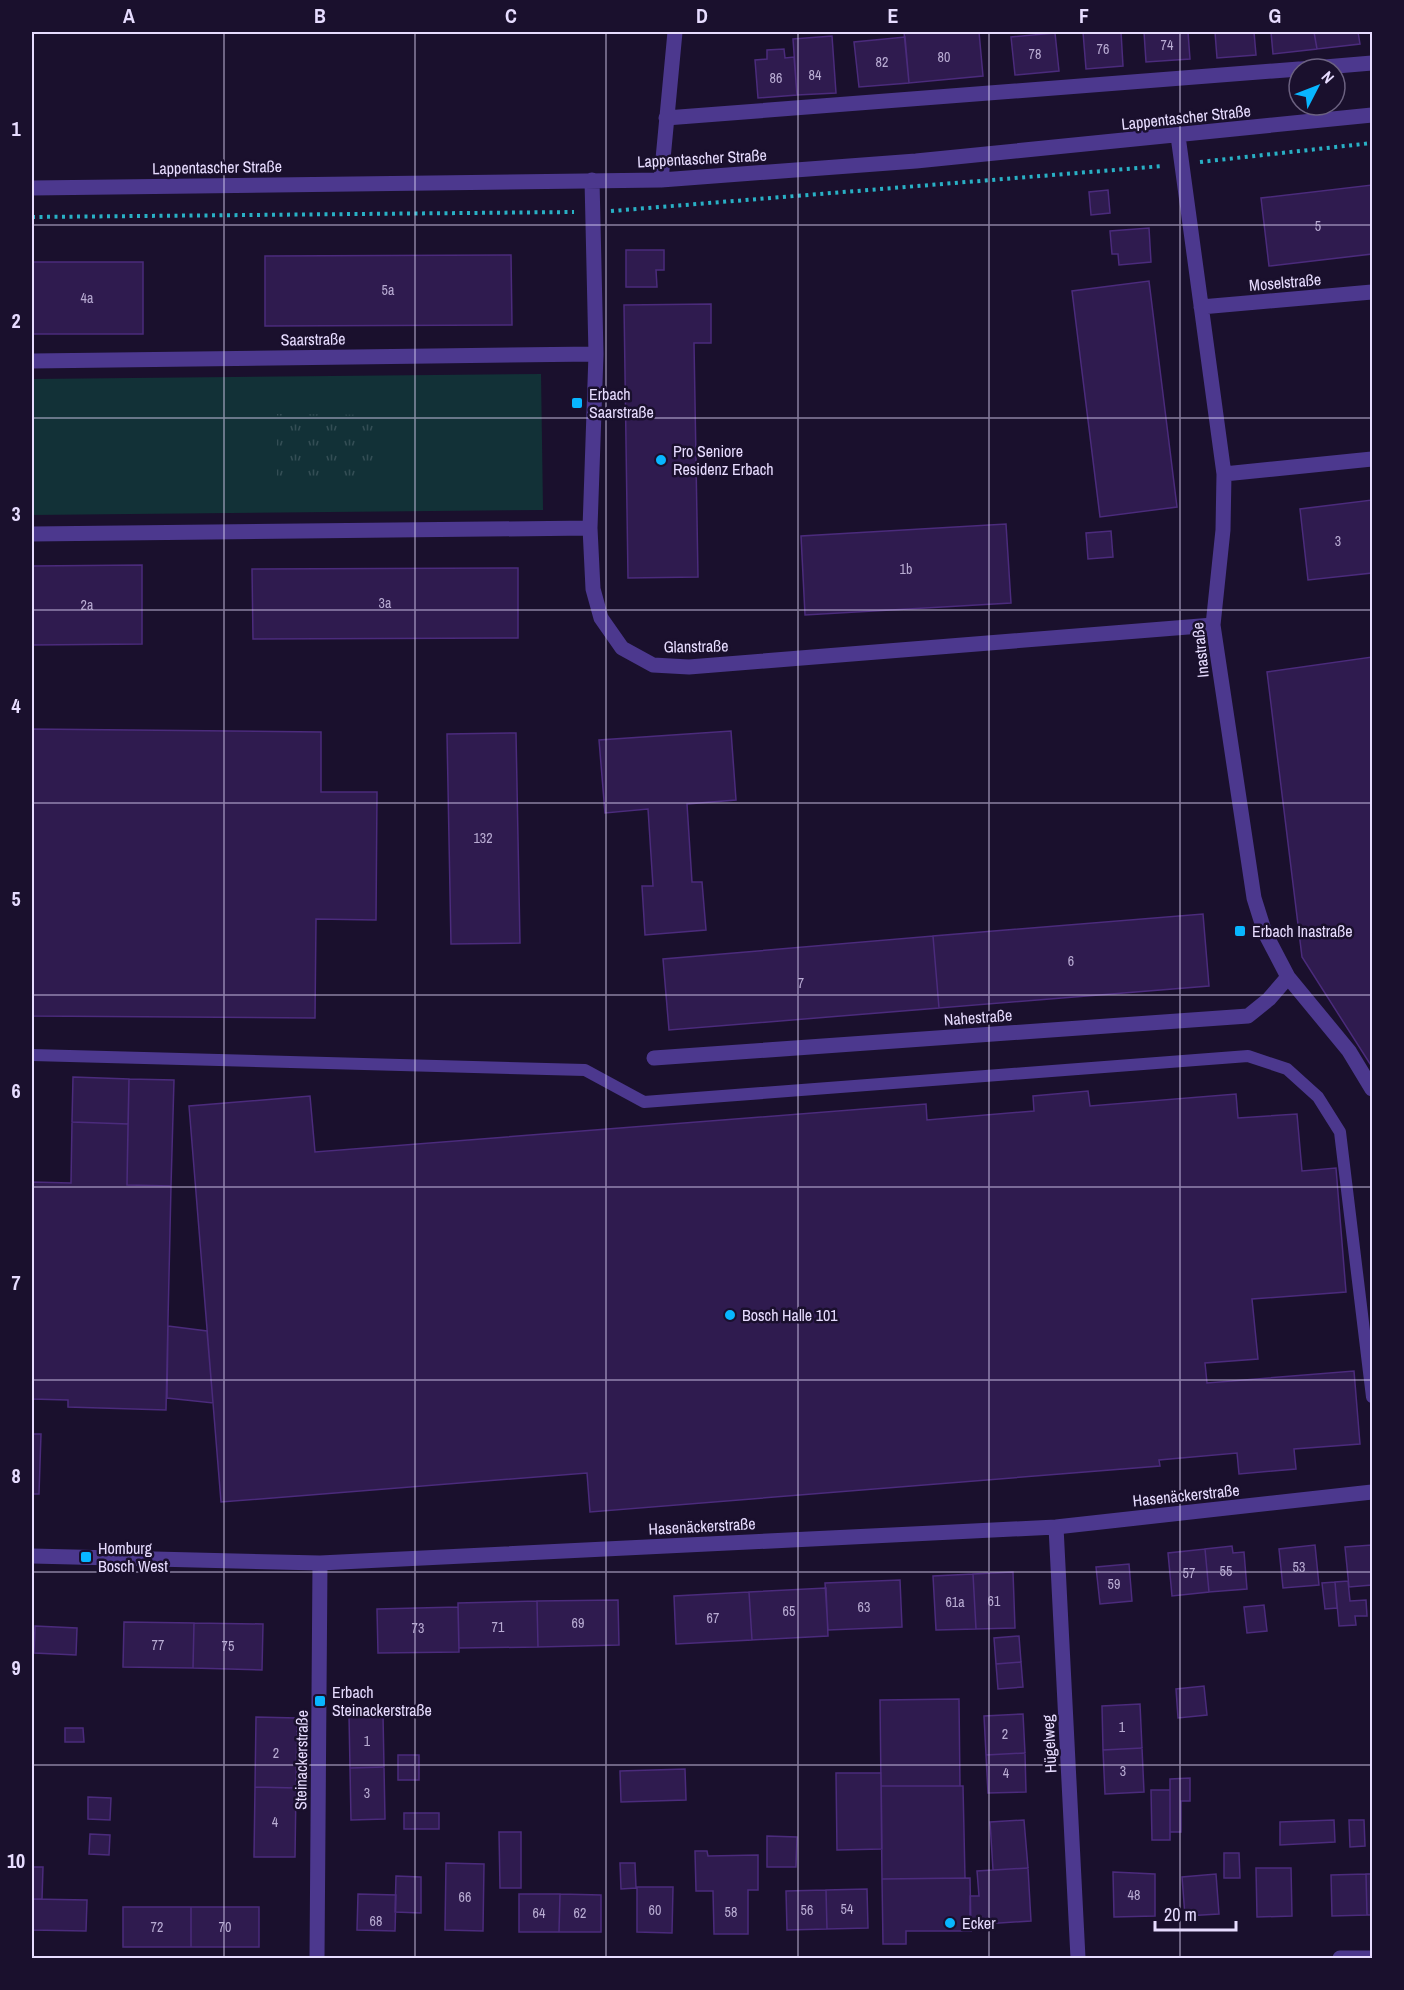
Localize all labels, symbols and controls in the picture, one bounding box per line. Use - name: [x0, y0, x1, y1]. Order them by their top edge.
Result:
- text: A: [123, 2, 135, 29]
- text: B: [314, 2, 326, 29]
- text: C: [505, 2, 517, 29]
- text: D: [696, 2, 708, 29]
- text: E: [888, 2, 899, 29]
- text: F: [1079, 2, 1089, 29]
- text: G: [1269, 2, 1281, 29]
- house number: 74: [1161, 36, 1174, 54]
- house number: 76: [1097, 40, 1109, 58]
- house number: 78: [1029, 45, 1041, 63]
- house number: 80: [938, 48, 950, 66]
- house number: 82: [876, 53, 888, 71]
- north arrow: [1287, 57, 1347, 117]
- house number: 84: [809, 66, 822, 84]
- text: N: [1317, 66, 1339, 88]
- house number: 86: [770, 69, 782, 87]
- street label: Lappentascher Straße: [1120, 99, 1252, 135]
- text: 1: [11, 115, 21, 142]
- street label: Lappentascher Straße: [637, 144, 767, 172]
- street label: Lappentascher Straße: [152, 155, 282, 179]
- house number: 5: [1315, 217, 1321, 235]
- street label: Moselstraße: [1248, 268, 1322, 296]
- house number: 5a: [382, 281, 395, 299]
- house number: 4a: [81, 289, 94, 307]
- text: 2: [11, 307, 21, 334]
- street label: Saarstraße: [280, 327, 346, 351]
- place label: Erbach Saarstraße: [589, 383, 654, 423]
- marker: Erbach Saarstraße: [570, 396, 584, 410]
- place label: Pro Seniore Residenz Erbach: [673, 440, 774, 480]
- marker: Pro Seniore Residenz Erbach: [654, 453, 668, 467]
- text: 3: [11, 500, 21, 527]
- house number: 3: [1335, 532, 1341, 550]
- house number: 1b: [900, 560, 912, 578]
- house number: 3a: [379, 594, 392, 612]
- house number: 2a: [81, 596, 94, 614]
- street label: Inastraße: [1186, 621, 1214, 679]
- street label: Glanstraße: [663, 634, 729, 658]
- text: 4: [11, 692, 21, 719]
- house number: 132: [473, 829, 493, 847]
- text: 5: [11, 885, 21, 912]
- place label: Erbach Inastraße: [1252, 920, 1353, 942]
- marker: Erbach Inastraße: [1233, 924, 1247, 938]
- house number: 6: [1068, 952, 1074, 970]
- house number: 7: [798, 974, 804, 992]
- street label: Nahestraße: [943, 1004, 1013, 1030]
- text: 6: [11, 1077, 21, 1104]
- text: 7: [11, 1269, 21, 1296]
- place label: Bosch Halle 101: [742, 1304, 838, 1326]
- marker: Bosch Halle 101: [723, 1308, 737, 1322]
- text: 8: [11, 1462, 21, 1489]
- street label: Hasenäckerstraße: [1132, 1478, 1240, 1512]
- street label: Hasenäckerstraße: [648, 1512, 756, 1540]
- place label: Homburg Bosch West: [98, 1537, 168, 1577]
- marker: Homburg Bosch West: [79, 1550, 93, 1564]
- house number: 53: [1293, 1558, 1305, 1576]
- house number: 55: [1220, 1562, 1232, 1580]
- house number: 57: [1183, 1564, 1195, 1582]
- house number: 59: [1108, 1575, 1120, 1593]
- house number: 61: [988, 1592, 1001, 1610]
- house number: 61a: [945, 1593, 965, 1611]
- house number: 63: [858, 1598, 870, 1616]
- house number: 65: [783, 1602, 795, 1620]
- house number: 67: [707, 1609, 719, 1627]
- house number: 69: [572, 1614, 584, 1632]
- house number: 71: [492, 1618, 505, 1636]
- house number: 73: [412, 1619, 424, 1637]
- house number: 77: [152, 1636, 164, 1654]
- house number: 75: [222, 1637, 234, 1655]
- text: 9: [11, 1654, 21, 1681]
- place label: Erbach Steinackerstraße: [332, 1681, 432, 1721]
- marker: Erbach Steinackerstraße: [313, 1694, 327, 1708]
- street label: Steinackerstraße: [289, 1710, 313, 1810]
- street label: Hügelweg: [1036, 1714, 1062, 1774]
- house number: 1: [1119, 1718, 1126, 1736]
- house number: 2: [1002, 1725, 1008, 1743]
- house number: 1: [364, 1732, 371, 1750]
- house number: 2: [273, 1744, 279, 1762]
- house number: 3: [1120, 1762, 1126, 1780]
- house number: 4: [1003, 1764, 1010, 1782]
- house number: 3: [364, 1784, 370, 1802]
- house number: 4: [272, 1813, 279, 1831]
- text: 10: [7, 1847, 25, 1874]
- house number: 48: [1128, 1886, 1140, 1904]
- house number: 66: [459, 1888, 471, 1906]
- scale bar: [1155, 1894, 1236, 1932]
- house number: 54: [841, 1900, 854, 1918]
- house number: 60: [649, 1901, 661, 1919]
- house number: 56: [801, 1901, 813, 1919]
- text: 20 m: [1164, 1902, 1197, 1927]
- house number: 58: [725, 1903, 737, 1921]
- house number: 64: [533, 1904, 546, 1922]
- house number: 62: [574, 1904, 586, 1922]
- house number: 68: [370, 1912, 382, 1930]
- place label: Ecker: [962, 1912, 996, 1934]
- marker: Ecker: [943, 1916, 957, 1930]
- house number: 72: [151, 1918, 163, 1936]
- house number: 70: [219, 1918, 231, 1936]

